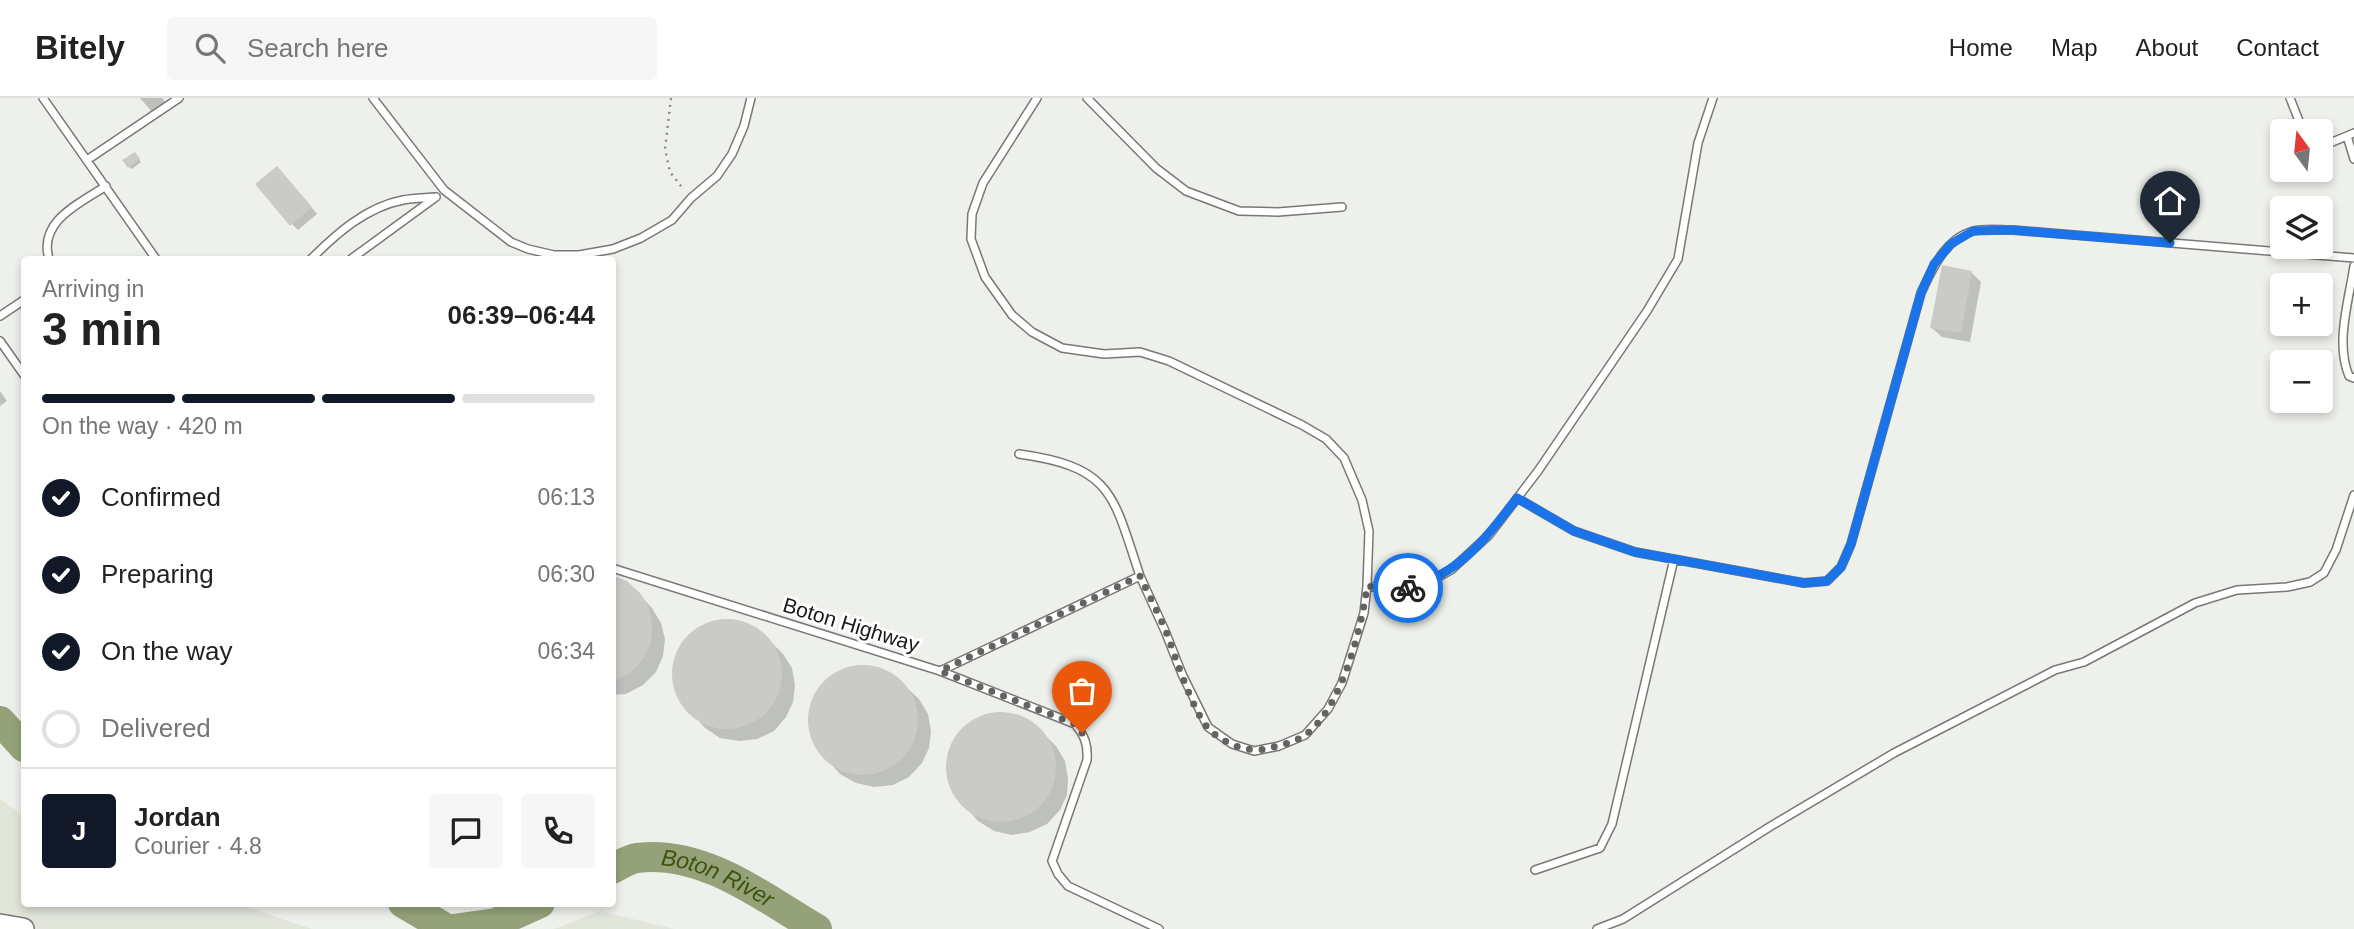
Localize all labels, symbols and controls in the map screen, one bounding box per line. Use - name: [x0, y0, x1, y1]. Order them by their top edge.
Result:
- search box: [167, 17, 657, 80]
- text: Bitely: [35, 29, 125, 66]
- icon: search: [191, 29, 229, 67]
- text: Search here: [247, 33, 389, 63]
- text: Home: [1949, 34, 2013, 61]
- text: Map: [2051, 34, 2098, 61]
- text: About: [2136, 34, 2198, 61]
- text: Contact: [2236, 34, 2319, 61]
- north arrow: [2270, 119, 2333, 182]
- map controls: [2270, 119, 2333, 413]
- pin: [2140, 171, 2200, 243]
- icon: home: [2151, 182, 2189, 220]
- button: layers: [2270, 196, 2333, 259]
- button: +: [2270, 273, 2333, 336]
- text: Arriving in: [42, 276, 144, 302]
- text: 06:39–06:44: [448, 300, 595, 330]
- text: 3 min: [42, 303, 162, 355]
- button: −: [2270, 350, 2333, 413]
- text: On the way · 420 m: [42, 413, 243, 439]
- icon: check: [42, 479, 80, 517]
- text: Confirmed: [101, 482, 221, 512]
- text: 06:13: [537, 484, 595, 510]
- courier: [1373, 553, 1443, 623]
- icon: check: [42, 556, 80, 594]
- text: Preparing: [101, 559, 214, 589]
- text: 06:30: [537, 561, 595, 587]
- icon: bike: [1389, 569, 1427, 607]
- street label: Boton Highway: [780, 593, 923, 656]
- icon: check: [42, 633, 80, 671]
- text: On the way: [101, 636, 233, 666]
- text: 06:34: [537, 638, 595, 664]
- pin: [1052, 661, 1112, 733]
- icon: bag: [1063, 672, 1101, 710]
- text: Delivered: [101, 713, 211, 743]
- button: chat: [429, 794, 503, 868]
- button: phone: [521, 794, 595, 868]
- text: Jordan: [134, 802, 221, 832]
- text: J: [72, 816, 86, 846]
- text: Courier · 4.8: [134, 833, 262, 859]
- water label: Boton River: [660, 844, 780, 913]

